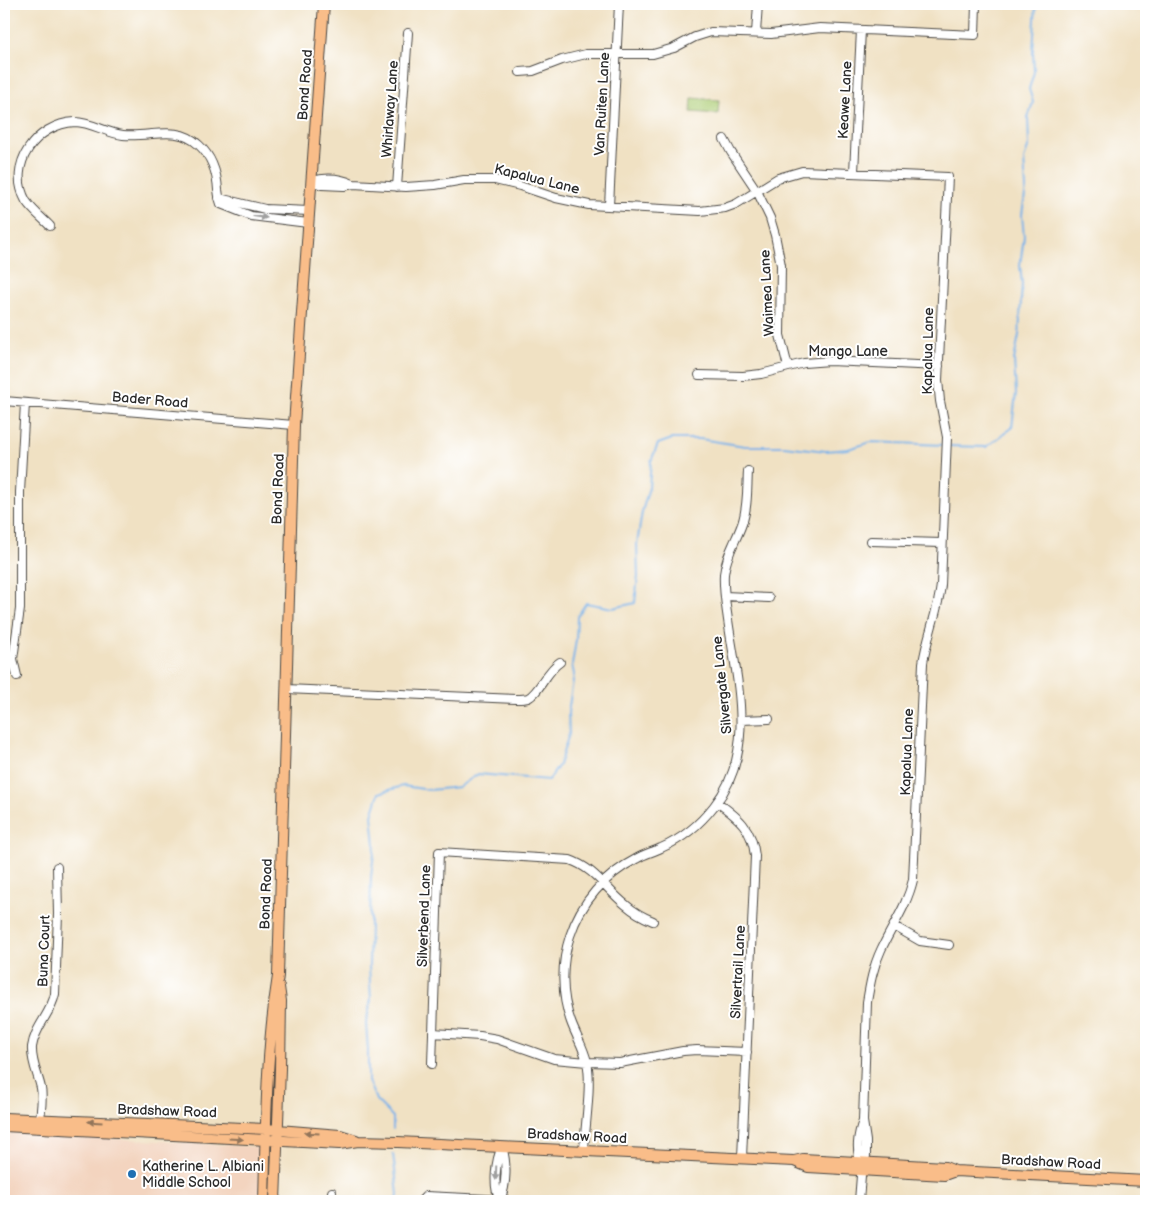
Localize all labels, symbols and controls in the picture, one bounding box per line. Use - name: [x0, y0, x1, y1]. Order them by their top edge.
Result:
- street label: Bond Road: [294, 49, 316, 121]
- street label: Van Ruiten Lane: [591, 52, 613, 156]
- street label: Whirlaway Lane: [378, 60, 402, 158]
- street label: Keawe Lane: [834, 60, 856, 140]
- street label: Kapalua Lane: [493, 160, 581, 198]
- one-way arrow: [253, 213, 269, 221]
- street label: Waimea Lane: [756, 249, 778, 337]
- street label: Kapalua Lane: [919, 307, 937, 395]
- street label: Mango Lane: [808, 343, 888, 360]
- street label: Bader Road: [111, 388, 189, 412]
- street label: Bond Road: [268, 453, 288, 525]
- street label: Silvergate Lane: [708, 635, 736, 735]
- street label: Kapalua Lane: [897, 708, 917, 796]
- street label: Bond Road: [256, 858, 276, 930]
- street label: Silverbend Lane: [414, 865, 434, 967]
- street label: Buna Court: [34, 914, 54, 987]
- street label: Silvertrail Lane: [727, 925, 749, 1019]
- street label: Bradshaw Road: [117, 1101, 217, 1121]
- one-way arrow: [87, 1118, 103, 1126]
- street label: Bradshaw Road: [527, 1125, 627, 1147]
- one-way arrow: [304, 1128, 320, 1136]
- one-way arrow: [228, 1135, 244, 1143]
- street label: Bradshaw Road: [1001, 1151, 1101, 1173]
- place label: Katherine L. Albiani Middle School: [142, 1158, 264, 1191]
- one-way arrow: [492, 1165, 500, 1181]
- marker: Katherine L. Albiani Middle School: [126, 1168, 138, 1180]

